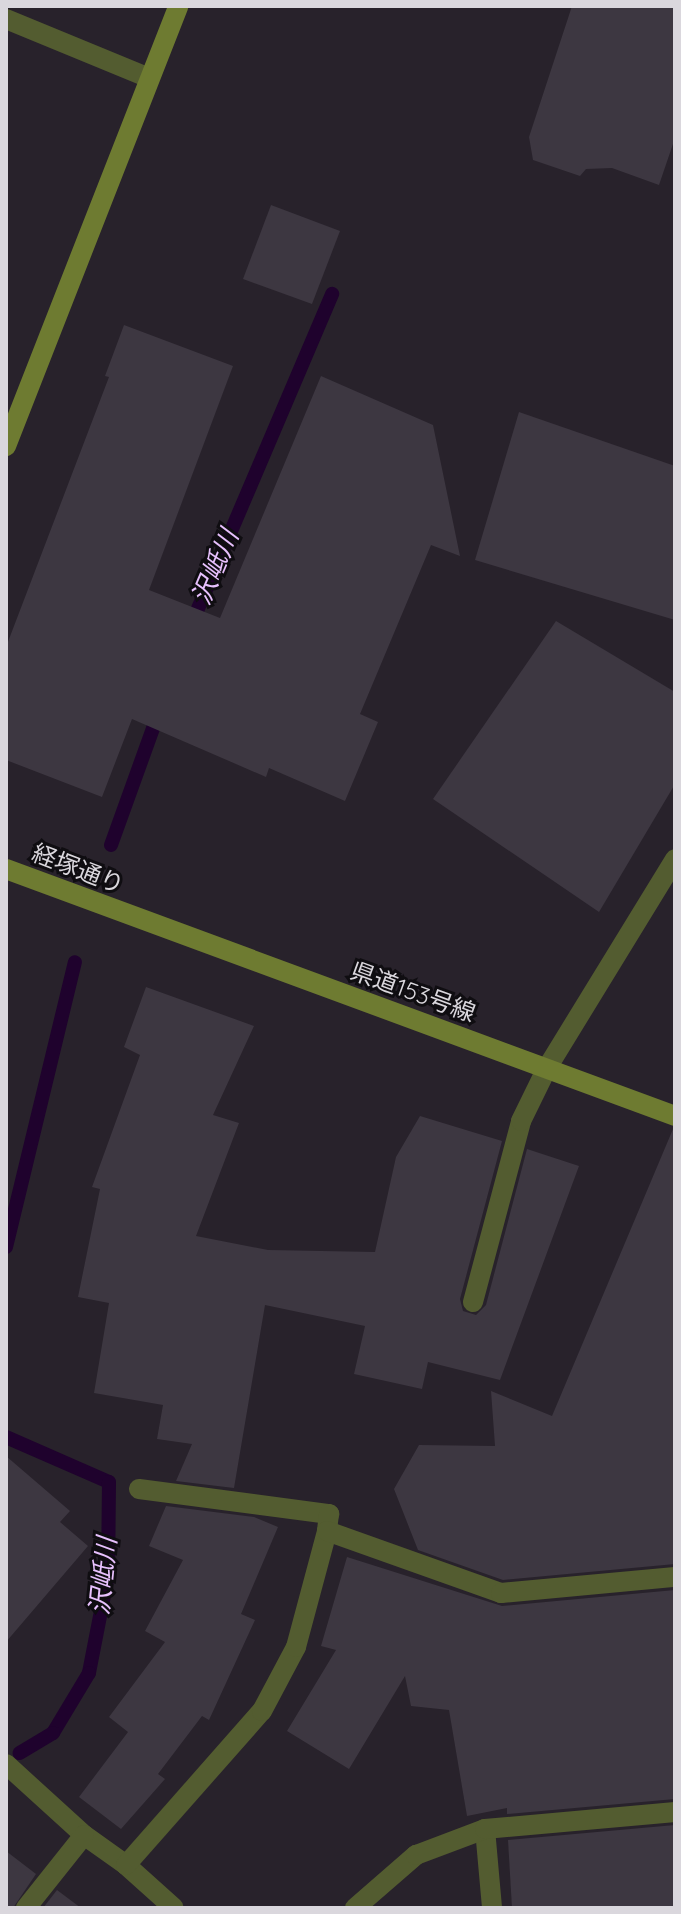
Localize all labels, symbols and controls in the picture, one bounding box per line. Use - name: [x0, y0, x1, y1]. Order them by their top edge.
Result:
- water label: 沢岻川: [185, 525, 245, 609]
- street label: 経塚通り: [28, 838, 128, 900]
- street label: 県道153号線: [347, 956, 479, 1028]
- water label: 沢岻川: [83, 1536, 123, 1616]

